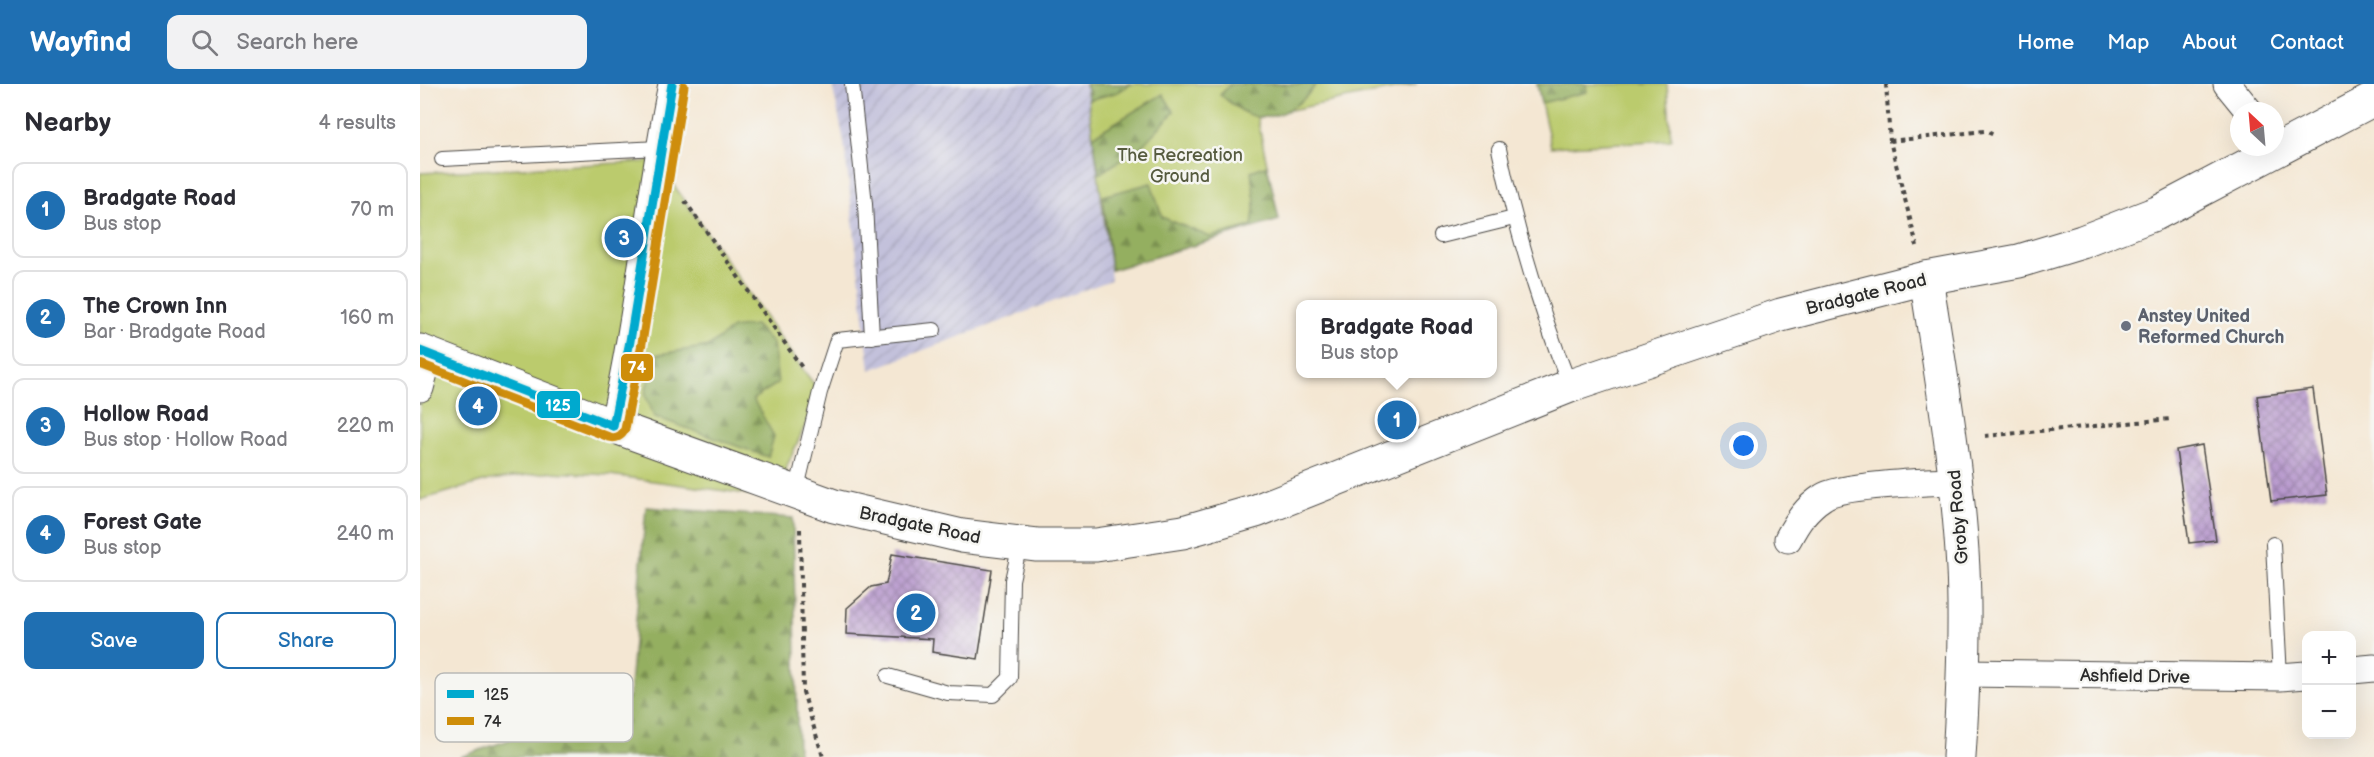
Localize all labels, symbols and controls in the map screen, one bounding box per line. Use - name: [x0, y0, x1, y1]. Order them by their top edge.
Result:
- search box: [167, 15, 587, 69]
- text: Wayfind: [30, 26, 131, 59]
- icon: search: [188, 26, 221, 59]
- text: Search here: [236, 29, 358, 56]
- text: Home: [2017, 30, 2074, 55]
- text: Map: [2107, 30, 2149, 55]
- text: About: [2182, 30, 2237, 55]
- text: Contact: [2270, 30, 2344, 55]
- north arrow: [2230, 102, 2284, 156]
- text: Nearby: [24, 108, 111, 139]
- text: 4 results: [318, 111, 396, 135]
- park label: The Recreation Ground: [1117, 145, 1243, 187]
- text: Bradgate Road: [83, 185, 236, 212]
- text: 1: [41, 198, 50, 222]
- text: 70 m: [350, 198, 394, 222]
- text: Bus stop: [83, 212, 162, 236]
- pin: 3: [604, 216, 644, 260]
- street label: Bradgate Road: [1804, 269, 1929, 320]
- text: The Crown Inn: [83, 293, 227, 320]
- popup: [1296, 300, 1497, 378]
- text: 2: [40, 306, 51, 330]
- text: 160 m: [340, 306, 394, 330]
- place label: Anstey United Reformed Church: [2137, 306, 2284, 348]
- text: Bradgate Road: [1320, 314, 1473, 341]
- marker: Anstey United Reformed Church: [2119, 319, 2133, 333]
- text: Bar · Bradgate Road: [83, 320, 266, 344]
- text: Bus stop: [1320, 341, 1399, 365]
- line badge: 74: [620, 353, 654, 382]
- text: 74: [628, 359, 647, 378]
- pin: 4: [458, 384, 498, 428]
- line badge: 125: [536, 390, 581, 419]
- text: 125: [545, 397, 571, 416]
- pin: 1: [1378, 398, 1416, 442]
- text: Hollow Road: [83, 401, 209, 428]
- text: 3: [40, 414, 51, 438]
- text: 220 m: [337, 414, 394, 438]
- text: Bus stop · Hollow Road: [83, 428, 288, 452]
- your location: [1729, 431, 1758, 460]
- street label: Groby Road: [1944, 469, 1973, 565]
- street label: Bradgate Road: [857, 502, 983, 549]
- text: Forest Gate: [83, 509, 202, 536]
- text: 4: [40, 522, 51, 546]
- text: 240 m: [337, 522, 394, 546]
- text: Bus stop: [83, 536, 162, 560]
- pin: 2: [896, 590, 936, 636]
- button: Save: [24, 612, 204, 669]
- button: Share: [216, 612, 396, 669]
- map controls: [2302, 631, 2356, 739]
- button: +: [2302, 631, 2356, 685]
- street label: Ashfield Drive: [2080, 665, 2190, 688]
- legend: [435, 673, 633, 742]
- button: −: [2302, 685, 2356, 739]
- text: 125: [484, 686, 509, 705]
- text: 74: [484, 713, 502, 732]

